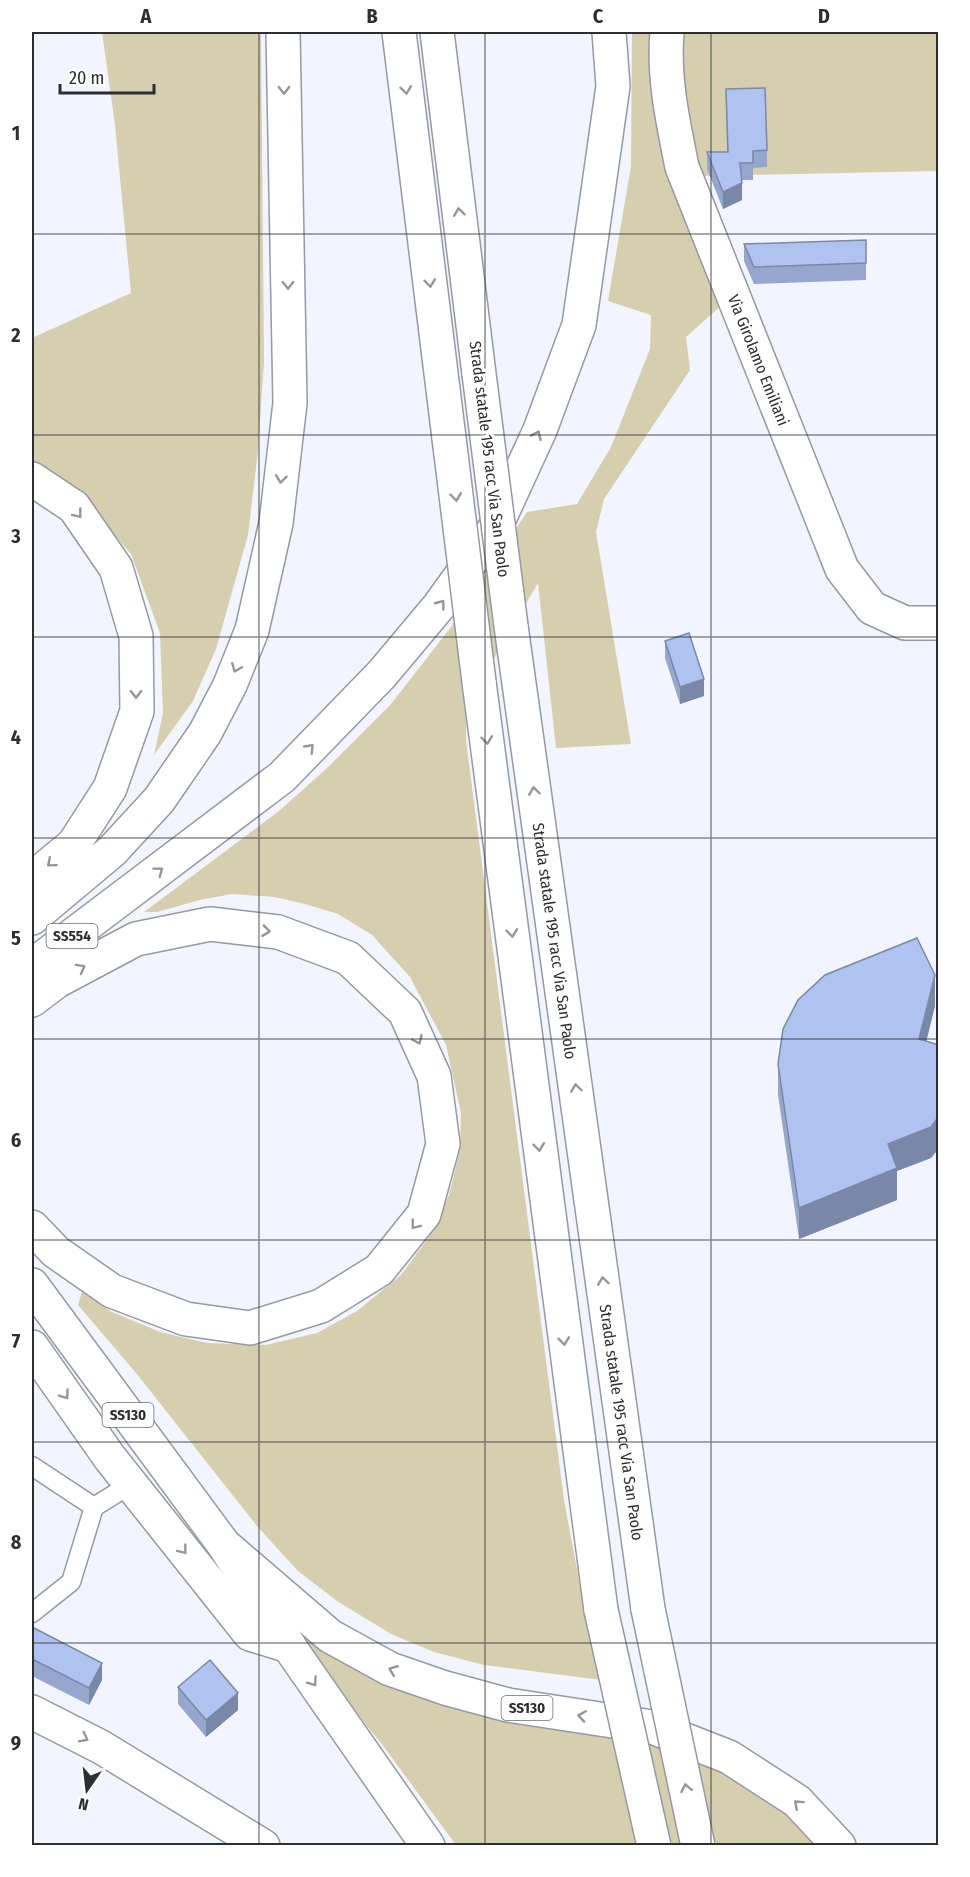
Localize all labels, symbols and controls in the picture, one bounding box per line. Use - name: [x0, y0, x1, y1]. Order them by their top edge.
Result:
- text: A: [140, 4, 153, 28]
- text: B: [366, 4, 378, 28]
- text: C: [593, 4, 604, 28]
- text: D: [818, 4, 830, 28]
- scale bar: [60, 57, 154, 95]
- text: 20 m: [69, 67, 104, 89]
- one-way arrow: [278, 85, 291, 94]
- one-way arrow: [399, 85, 412, 94]
- text: 1: [12, 121, 20, 145]
- one-way arrow: [453, 207, 466, 216]
- one-way arrow: [423, 279, 435, 288]
- one-way arrow: [282, 280, 294, 289]
- street label: Via Girolamo Emiliani: [724, 292, 793, 428]
- text: 2: [10, 323, 21, 347]
- street label: Strada statale 195 racc Via San Paolo: [466, 340, 513, 578]
- one-way arrow: [530, 431, 542, 442]
- one-way arrow: [275, 475, 288, 484]
- one-way arrow: [449, 492, 462, 501]
- one-way arrow: [71, 507, 82, 518]
- text: 3: [10, 524, 21, 548]
- one-way arrow: [433, 599, 444, 610]
- one-way arrow: [231, 662, 243, 673]
- one-way arrow: [130, 689, 143, 698]
- text: 4: [11, 725, 21, 749]
- one-way arrow: [480, 735, 493, 744]
- one-way arrow: [303, 745, 314, 755]
- one-way arrow: [529, 786, 541, 795]
- street label: Strada statale 195 racc Via San Paolo: [529, 822, 580, 1060]
- one-way arrow: [47, 856, 58, 867]
- one-way arrow: [152, 867, 163, 878]
- road number: SS554: [46, 924, 98, 948]
- one-way arrow: [262, 924, 271, 937]
- text: 5: [11, 926, 21, 950]
- one-way arrow: [505, 929, 517, 938]
- one-way arrow: [74, 964, 85, 975]
- one-way arrow: [410, 1033, 422, 1044]
- one-way arrow: [570, 1083, 582, 1092]
- text: 6: [11, 1128, 21, 1152]
- one-way arrow: [533, 1143, 545, 1152]
- one-way arrow: [412, 1218, 423, 1229]
- one-way arrow: [597, 1276, 609, 1286]
- street label: Strada statale 195 racc Via San Paolo: [596, 1303, 647, 1542]
- text: 7: [12, 1329, 21, 1353]
- one-way arrow: [558, 1336, 570, 1345]
- one-way arrow: [58, 1388, 69, 1399]
- road number: SS130: [102, 1403, 154, 1427]
- text: 8: [11, 1530, 22, 1554]
- one-way arrow: [176, 1543, 187, 1554]
- one-way arrow: [388, 1665, 399, 1677]
- one-way arrow: [306, 1676, 317, 1687]
- road number: SS130: [502, 1696, 552, 1720]
- one-way arrow: [577, 1710, 587, 1723]
- text: 9: [11, 1731, 21, 1755]
- one-way arrow: [77, 1731, 88, 1743]
- north arrow: [57, 1760, 117, 1820]
- one-way arrow: [680, 1784, 693, 1794]
- text: N: [77, 1794, 90, 1814]
- one-way arrow: [794, 1800, 805, 1811]

